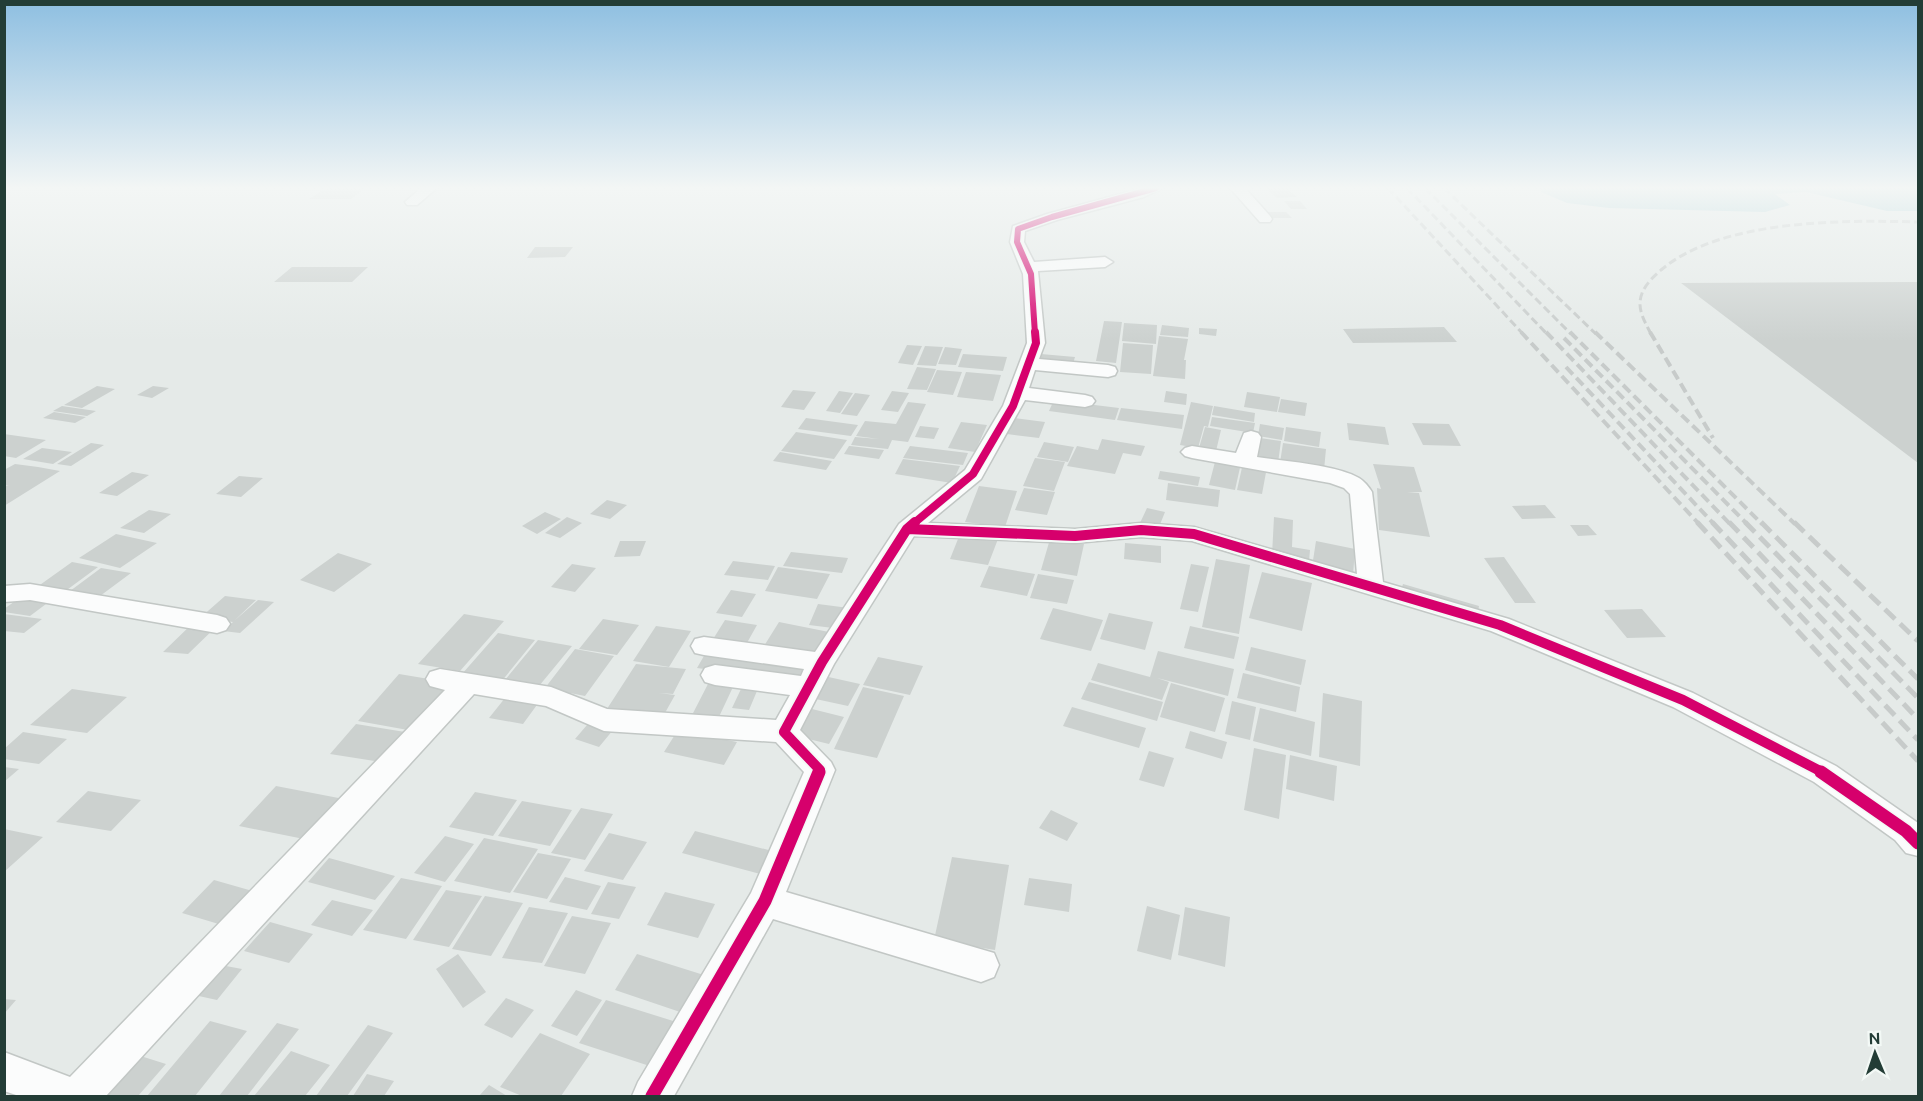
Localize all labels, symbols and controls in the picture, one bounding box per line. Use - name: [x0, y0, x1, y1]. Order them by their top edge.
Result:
- north arrow: [1845, 1023, 1905, 1083]
- text: N: [1868, 1029, 1881, 1047]

